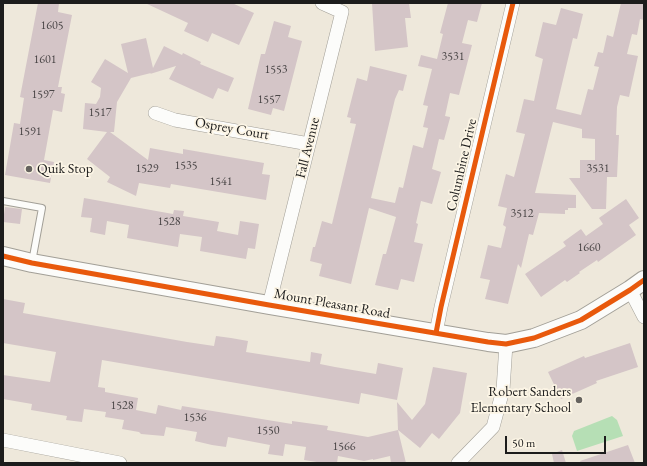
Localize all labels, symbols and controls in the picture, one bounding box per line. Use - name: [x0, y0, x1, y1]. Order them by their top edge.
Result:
- house number: 1605: [40, 19, 64, 33]
- house number: 3531: [441, 50, 465, 64]
- house number: 1601: [33, 53, 57, 67]
- house number: 1553: [264, 63, 288, 77]
- house number: 1597: [31, 88, 55, 102]
- house number: 1557: [257, 93, 281, 107]
- house number: 1517: [88, 106, 112, 120]
- street label: Osprey Court: [194, 114, 270, 144]
- street label: Fall Avenue: [292, 116, 324, 180]
- street label: Columbine Drive: [443, 117, 481, 213]
- house number: 1591: [18, 125, 42, 139]
- house number: 1535: [174, 159, 198, 173]
- place label: Quik Stop: [37, 161, 93, 177]
- house number: 1529: [135, 162, 159, 176]
- house number: 3531: [586, 162, 610, 176]
- marker: Quik Stop: [24, 164, 34, 174]
- house number: 1541: [209, 175, 233, 189]
- house number: 3512: [510, 207, 534, 221]
- house number: 1528: [157, 215, 181, 229]
- house number: 1660: [577, 241, 601, 255]
- street label: Mount Pleasant Road: [273, 286, 391, 322]
- place label: Robert Sanders Elementary School: [471, 384, 571, 416]
- marker: Robert Sanders Elementary School: [574, 395, 584, 405]
- house number: 1528: [110, 399, 134, 413]
- house number: 1536: [183, 411, 207, 425]
- house number: 1550: [256, 424, 280, 438]
- scale bar: [507, 428, 608, 454]
- text: 50 m: [512, 435, 535, 451]
- house number: 1566: [332, 440, 356, 454]

